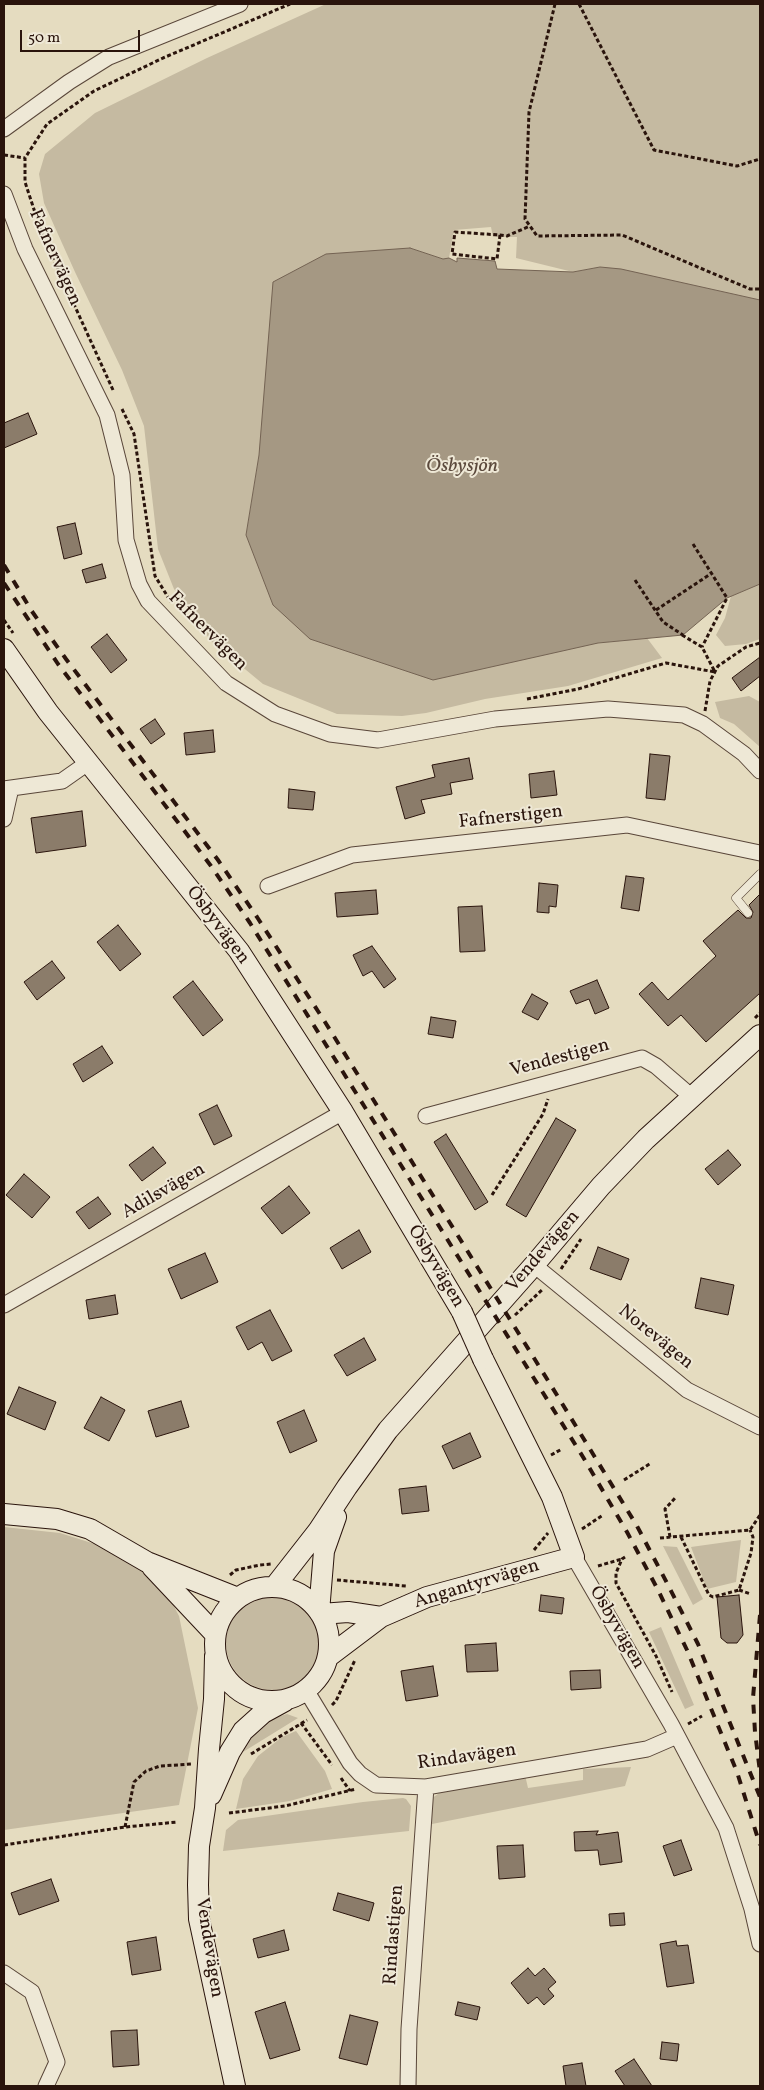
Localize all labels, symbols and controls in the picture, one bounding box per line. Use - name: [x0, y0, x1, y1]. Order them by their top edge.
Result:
- scale bar: [22, 20, 142, 52]
- text: 50 m: [28, 28, 60, 49]
- street label: Fafnervägen: [23, 206, 85, 310]
- water label: Ösbysjön: [426, 455, 498, 479]
- street label: Fafnervägen: [162, 587, 252, 677]
- street label: Fafnerstigen: [458, 801, 564, 835]
- street label: Ösbyvägen: [180, 882, 254, 970]
- street label: Vendestigen: [508, 1035, 612, 1083]
- street label: Adilsvägen: [118, 1159, 210, 1225]
- street label: Vendevägen: [502, 1207, 586, 1297]
- street label: Ösbyvägen: [402, 1222, 468, 1312]
- street label: Norevägen: [613, 1301, 697, 1375]
- street label: Angantyrvägen: [412, 1555, 542, 1615]
- street label: Ösbyvägen: [583, 1582, 649, 1674]
- street label: Rindavägen: [416, 1740, 518, 1776]
- street label: Rindastigen: [380, 1884, 410, 1986]
- street label: Vendevägen: [189, 1897, 227, 1999]

